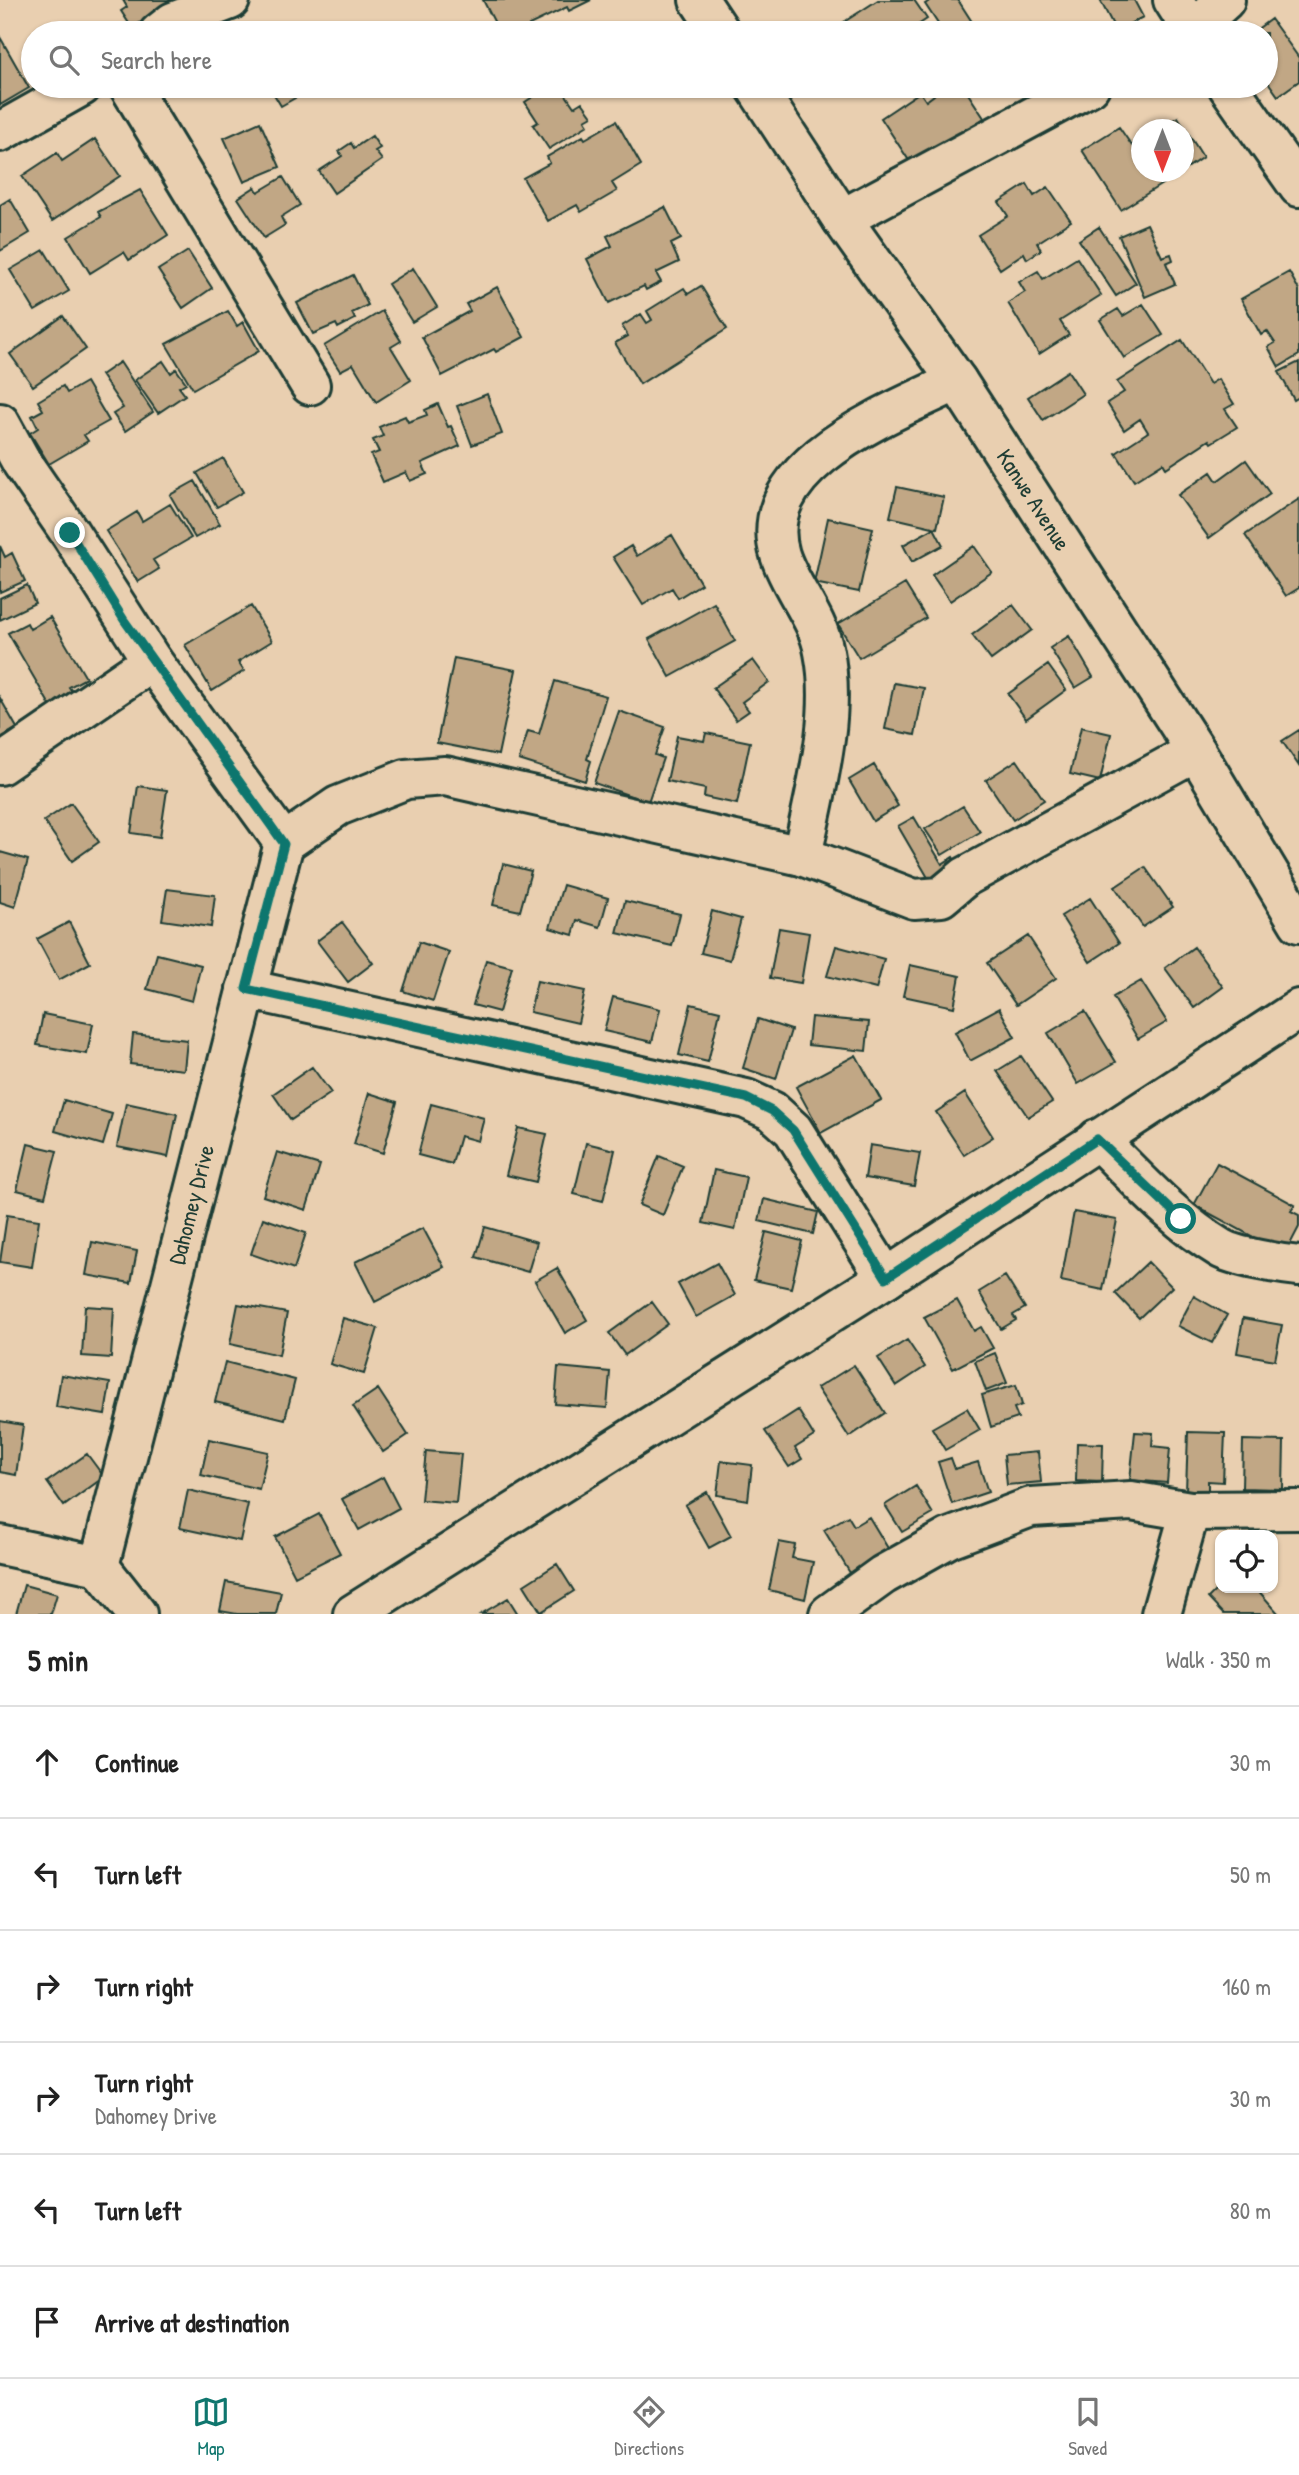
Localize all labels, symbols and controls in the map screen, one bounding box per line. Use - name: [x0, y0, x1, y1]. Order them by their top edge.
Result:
- search box: [21, 21, 1278, 98]
- icon: search: [45, 41, 83, 79]
- text: Search here: [101, 42, 212, 77]
- north arrow: [1131, 119, 1194, 182]
- street label: Kanwe Avenue: [990, 443, 1078, 556]
- route end: [54, 517, 85, 548]
- street label: Dahomey Drive: [161, 1142, 221, 1267]
- route start: [1165, 1203, 1196, 1234]
- map controls: [1215, 1530, 1278, 1593]
- button: locate: [1215, 1530, 1278, 1593]
- text: 5 min: [28, 1640, 88, 1680]
- text: Walk · 350 m: [1166, 1644, 1271, 1675]
- icon: ahead: [28, 1743, 66, 1781]
- text: Continue: [95, 1745, 179, 1780]
- text: 30 m: [1229, 1747, 1271, 1778]
- icon: left: [28, 1855, 66, 1893]
- text: Turn left: [95, 1857, 181, 1892]
- text: 50 m: [1230, 1859, 1271, 1890]
- icon: right: [28, 1967, 66, 2005]
- text: Turn right: [95, 1969, 193, 2004]
- text: 160 m: [1222, 1971, 1271, 2002]
- text: Turn right: [95, 2065, 193, 2100]
- icon: right: [28, 2079, 66, 2117]
- text: 30 m: [1229, 2083, 1271, 2114]
- text: Dahomey Drive: [95, 2100, 217, 2131]
- icon: left: [28, 2191, 66, 2229]
- text: Turn left: [95, 2193, 181, 2228]
- text: 80 m: [1230, 2195, 1271, 2226]
- icon: arrive: [28, 2303, 66, 2341]
- text: Arrive at destination: [95, 2305, 290, 2340]
- tab: Map: [192, 2393, 230, 2461]
- tab: Directions: [614, 2393, 684, 2461]
- tab: Saved: [1068, 2393, 1107, 2461]

